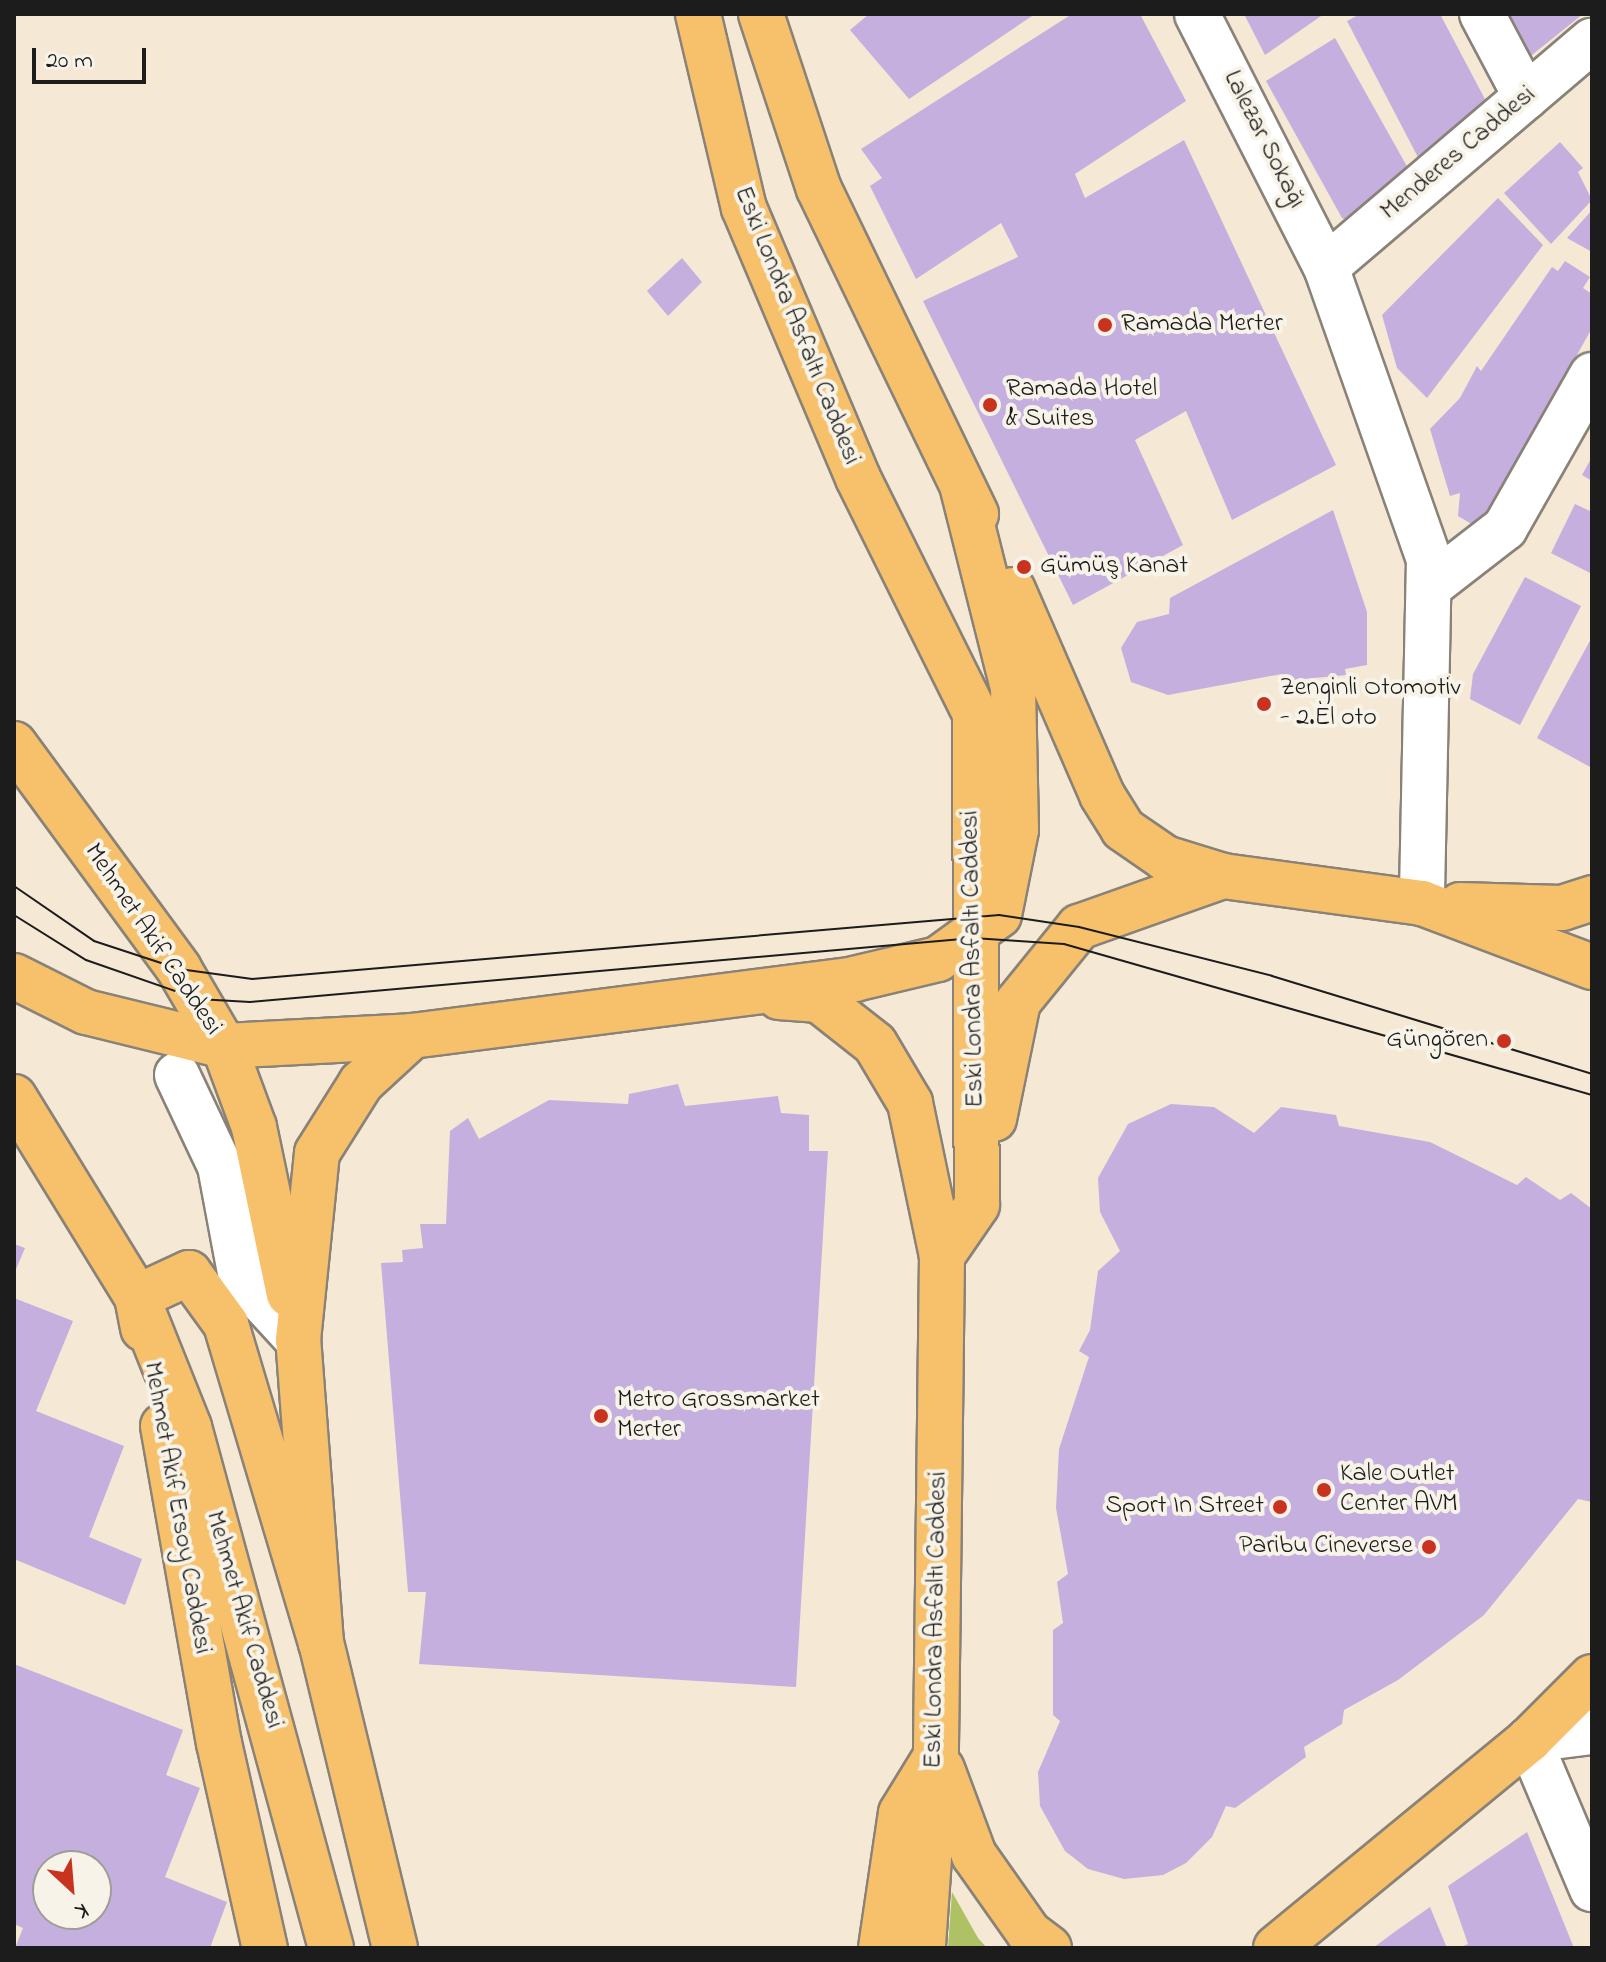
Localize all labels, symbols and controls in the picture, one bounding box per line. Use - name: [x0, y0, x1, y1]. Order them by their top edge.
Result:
- scale bar: [36, 32, 150, 82]
- text: 20 m: [46, 44, 93, 79]
- street label: Lalezar Sokağı: [1215, 66, 1311, 214]
- street label: Menderes Caddesi: [1375, 80, 1543, 228]
- street label: Eski Londra Asfaltı Caddesi: [726, 182, 866, 470]
- place label: Ramada Merter: [1121, 309, 1283, 341]
- marker: Ramada Merter: [1096, 316, 1114, 334]
- place label: Ramada Hotel & Suites: [1006, 374, 1157, 436]
- marker: Ramada Hotel & Suites: [981, 396, 999, 414]
- place label: Gümüş Kanat: [1040, 551, 1188, 583]
- marker: Gümüş Kanat: [1015, 558, 1033, 576]
- place label: Zenginli Otomotiv - 2.El oto: [1280, 673, 1460, 734]
- marker: Zenginli Otomotiv - 2.El oto: [1255, 695, 1273, 713]
- street label: Eski Londra Asfaltı Caddesi: [956, 810, 992, 1108]
- street label: Mehmet Akif Caddesi: [76, 838, 228, 1042]
- place label: Güngören: [1386, 1025, 1488, 1057]
- marker: Güngören: [1495, 1032, 1513, 1050]
- street label: Mehmet Akif Ersoy Caddesi: [135, 1359, 217, 1657]
- place label: Metro Grossmarket Merter: [617, 1385, 820, 1446]
- marker: Metro Grossmarket Merter: [592, 1407, 610, 1425]
- place label: Kale Outlet Center AVM: [1340, 1459, 1458, 1520]
- street label: Eski Londra Asfaltı Caddesi: [919, 1471, 955, 1769]
- marker: Kale Outlet Center AVM: [1315, 1481, 1333, 1499]
- place label: Sport In Street: [1105, 1491, 1264, 1523]
- marker: Sport In Street: [1271, 1498, 1289, 1516]
- street label: Mehmet Akif Caddesi: [197, 1508, 289, 1732]
- place label: Paribu Cineverse: [1239, 1531, 1413, 1563]
- marker: Paribu Cineverse: [1420, 1538, 1438, 1556]
- north arrow: [32, 1850, 112, 1930]
- text: K: [70, 1893, 93, 1926]

